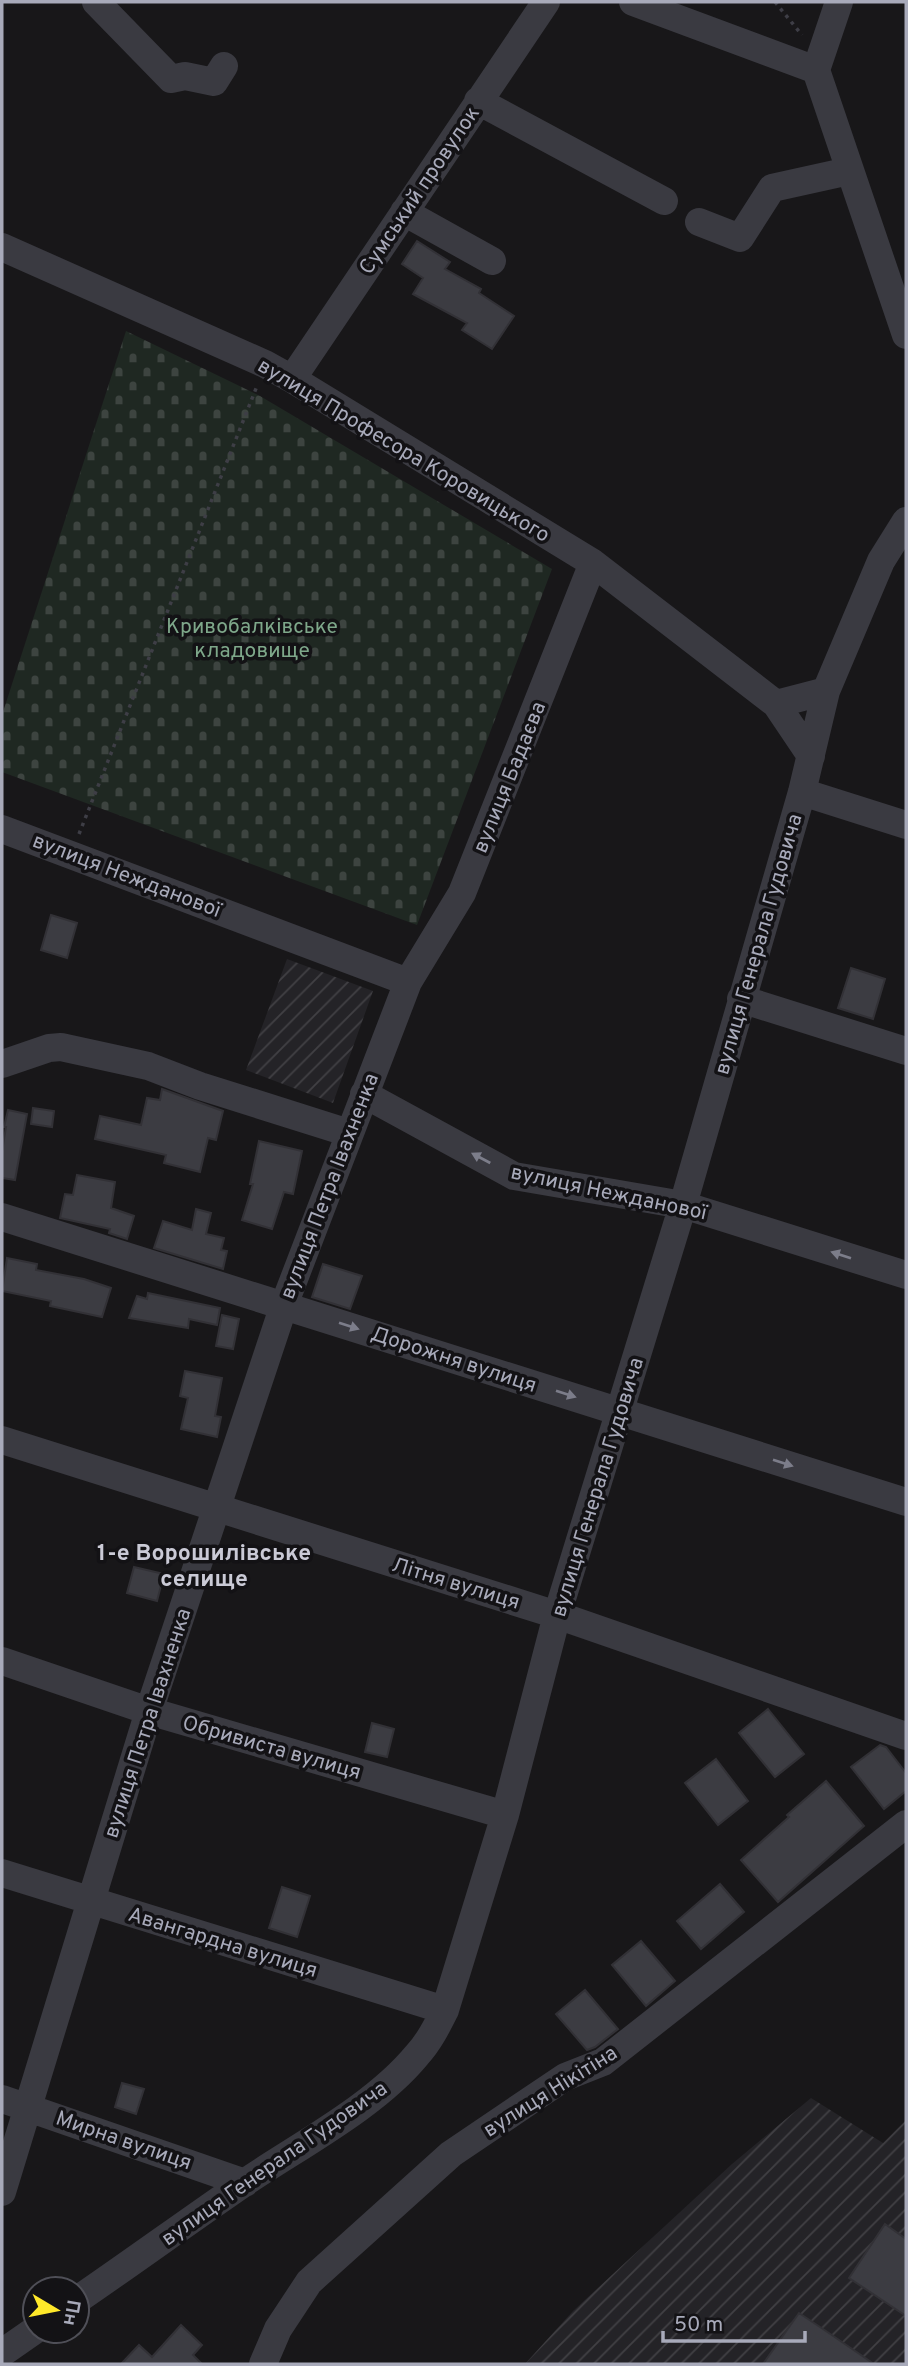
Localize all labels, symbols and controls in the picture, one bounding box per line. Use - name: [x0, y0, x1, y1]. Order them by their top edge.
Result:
- street label: Сумський провулок: [354, 101, 487, 280]
- street label: вулиця Професора Коровицького: [252, 353, 554, 550]
- park label: Кривобалківське кладовище: [166, 614, 338, 665]
- street label: вулиця Бадаєва: [468, 698, 553, 857]
- street label: вулиця Генерала Гудовича: [709, 811, 810, 1078]
- street label: вулиця Нежданової: [28, 828, 225, 925]
- street label: вулиця Петра Івахненка: [275, 1070, 386, 1303]
- one-way arrow: [472, 1152, 491, 1164]
- street label: вулиця Нежданової: [508, 1159, 710, 1228]
- one-way arrow: [831, 1249, 852, 1259]
- one-way arrow: [339, 1321, 360, 1332]
- street label: Дорожня вулиця: [367, 1321, 540, 1400]
- street label: вулиця Генерала Гудовича: [546, 1354, 651, 1620]
- one-way arrow: [556, 1390, 577, 1400]
- one-way arrow: [773, 1458, 794, 1469]
- district label: 1-е Ворошилівське селище: [97, 1540, 311, 1595]
- street label: Літня вулиця: [388, 1552, 523, 1617]
- street label: вулиця Петра Івахненка: [98, 1605, 198, 1842]
- street label: Обривиста вулиця: [179, 1710, 364, 1787]
- street label: Авангардна вулиця: [125, 1902, 321, 1985]
- street label: вулиця Нікітіна: [479, 2040, 623, 2144]
- street label: вулиця Генерала Гудовича: [157, 2076, 393, 2253]
- street label: Мирна вулиця: [52, 2106, 195, 2177]
- north arrow: [21, 2275, 91, 2345]
- text: Пн: [57, 2298, 85, 2327]
- scale bar: [663, 2300, 805, 2344]
- text: 50 m: [674, 2312, 723, 2339]

